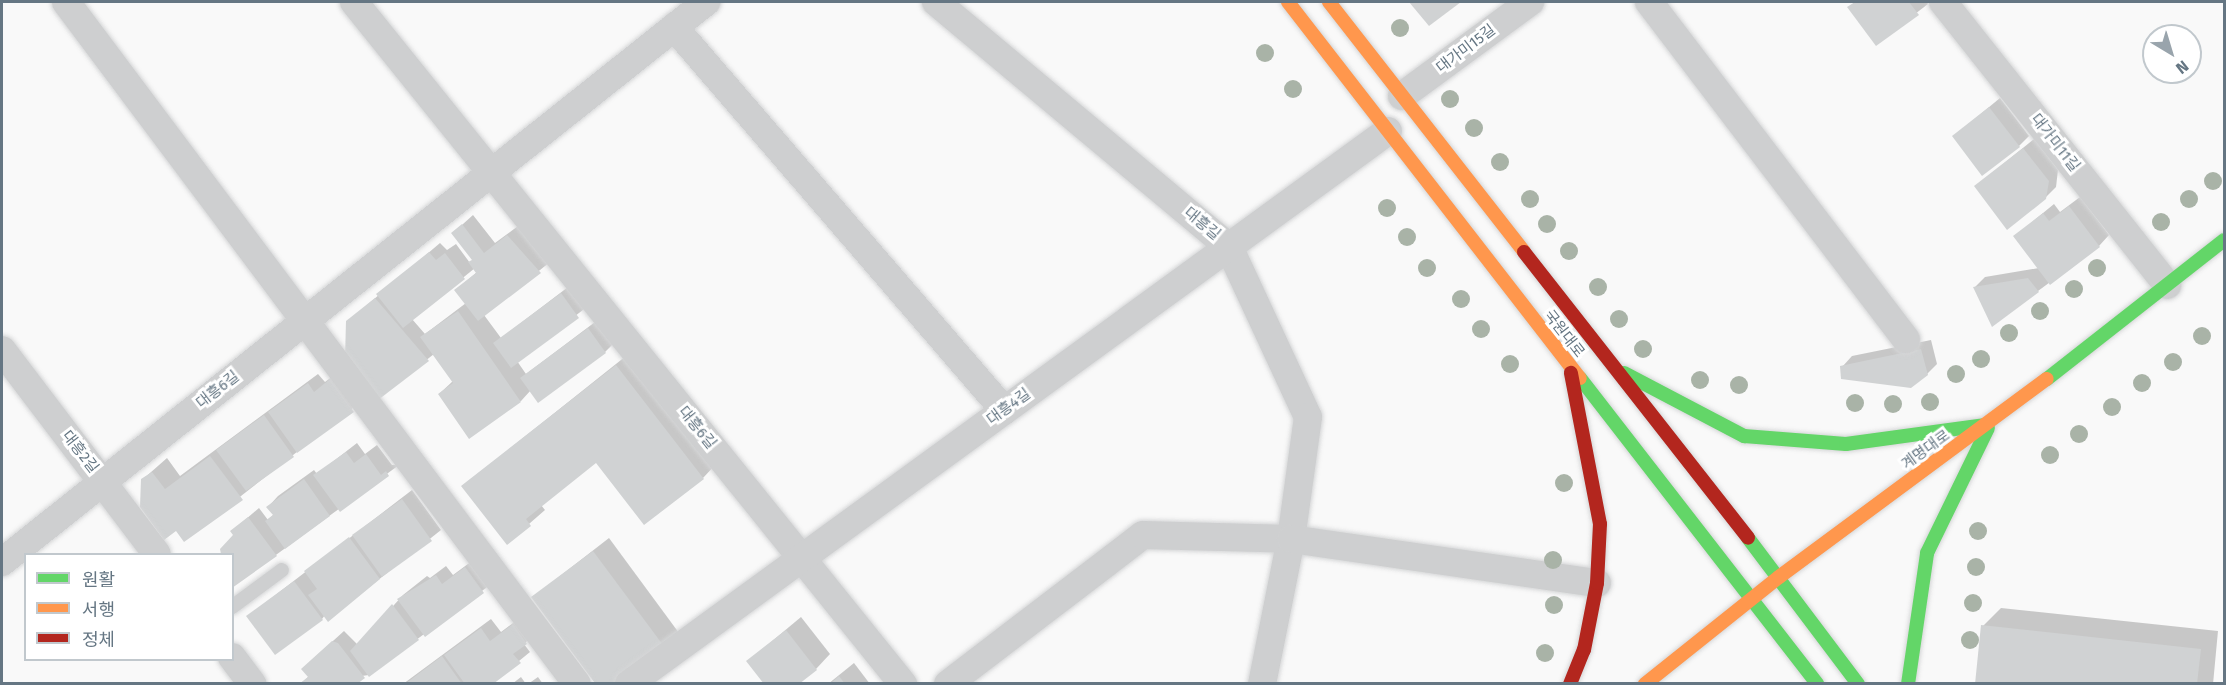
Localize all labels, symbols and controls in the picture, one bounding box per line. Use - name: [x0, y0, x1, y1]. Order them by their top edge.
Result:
- street label: 대가미15길: [1433, 21, 1499, 77]
- north arrow: [2142, 24, 2202, 84]
- text: N: [2172, 56, 2192, 78]
- street label: 대가미11길: [2027, 111, 2083, 175]
- street label: 대흥길: [1180, 204, 1224, 244]
- street label: 국원대로: [1540, 307, 1588, 361]
- street label: 대흥6길: [193, 368, 243, 412]
- street label: 대흥4길: [984, 385, 1034, 429]
- street label: 대흥6길: [674, 403, 720, 453]
- street label: 계명대로: [1898, 426, 1954, 474]
- street label: 대흥2길: [58, 427, 102, 477]
- legend: [24, 553, 234, 661]
- text: 원활: [82, 569, 115, 591]
- text: 서행: [82, 599, 115, 621]
- text: 정체: [82, 629, 115, 651]

